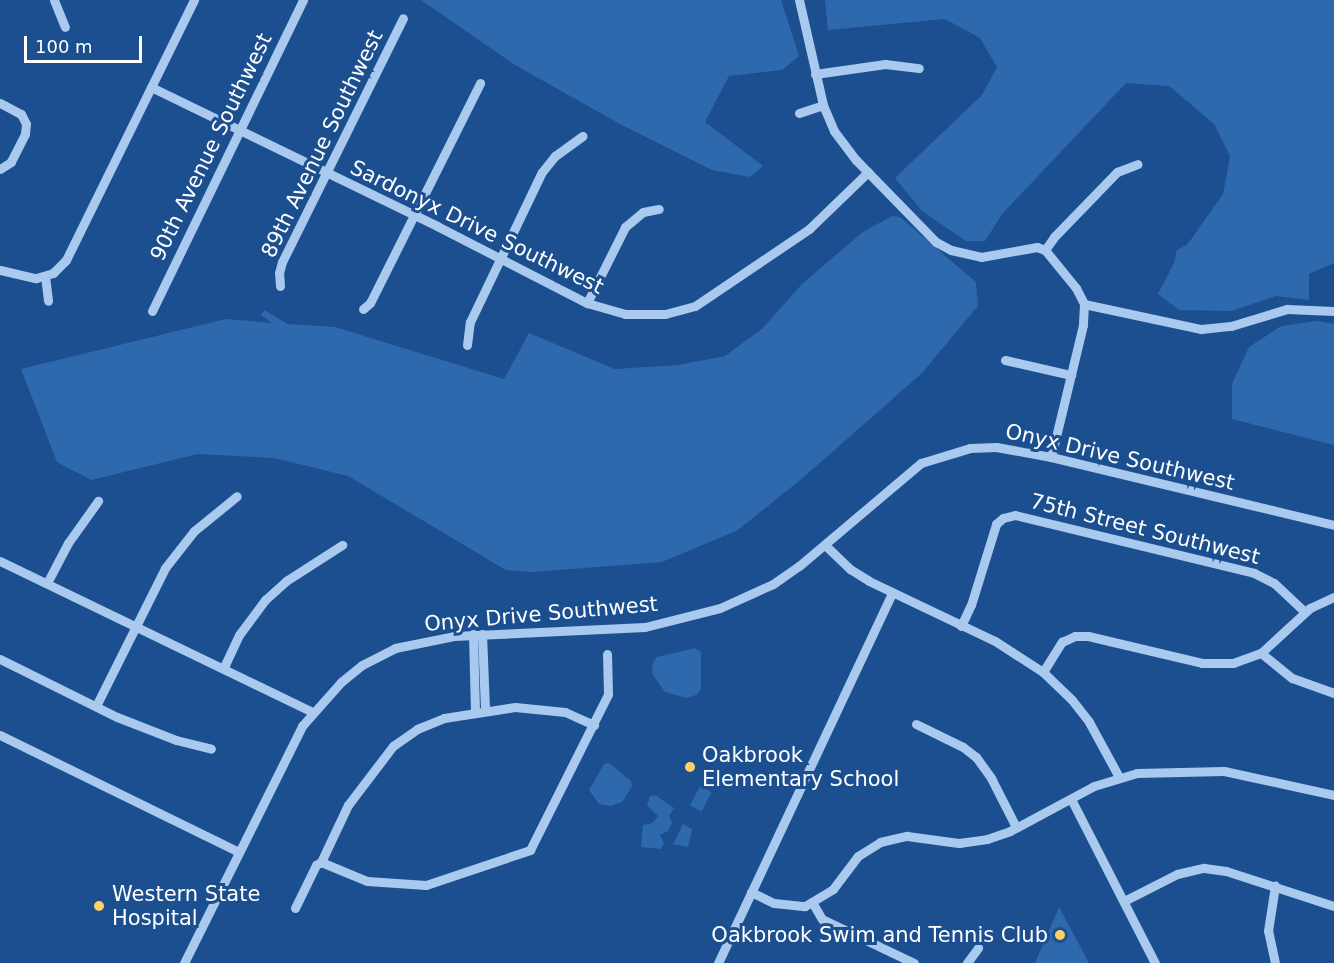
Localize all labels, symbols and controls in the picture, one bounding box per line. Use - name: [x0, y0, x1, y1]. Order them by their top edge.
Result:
- scale bar: [27, 24, 146, 62]
- street label: 89th Avenue Southwest: [256, 26, 388, 262]
- street label: 90th Avenue Southwest: [145, 29, 277, 265]
- text: 100 m: [35, 36, 93, 57]
- street label: Sardonyx Drive Southwest: [346, 155, 608, 299]
- street label: Onyx Drive Southwest: [1003, 418, 1237, 496]
- street label: 75th Street Southwest: [1028, 488, 1262, 570]
- street label: Onyx Drive Southwest: [423, 591, 659, 637]
- place label: Oakbrook Elementary School: [702, 742, 899, 792]
- marker: Oakbrook Elementary School: [683, 760, 697, 774]
- place label: Western State Hospital: [112, 881, 260, 931]
- marker: Western State Hospital: [90, 897, 108, 915]
- place label: Oakbrook Swim and Tennis Club: [711, 922, 1048, 948]
- marker: Oakbrook Swim and Tennis Club: [1053, 928, 1067, 942]

